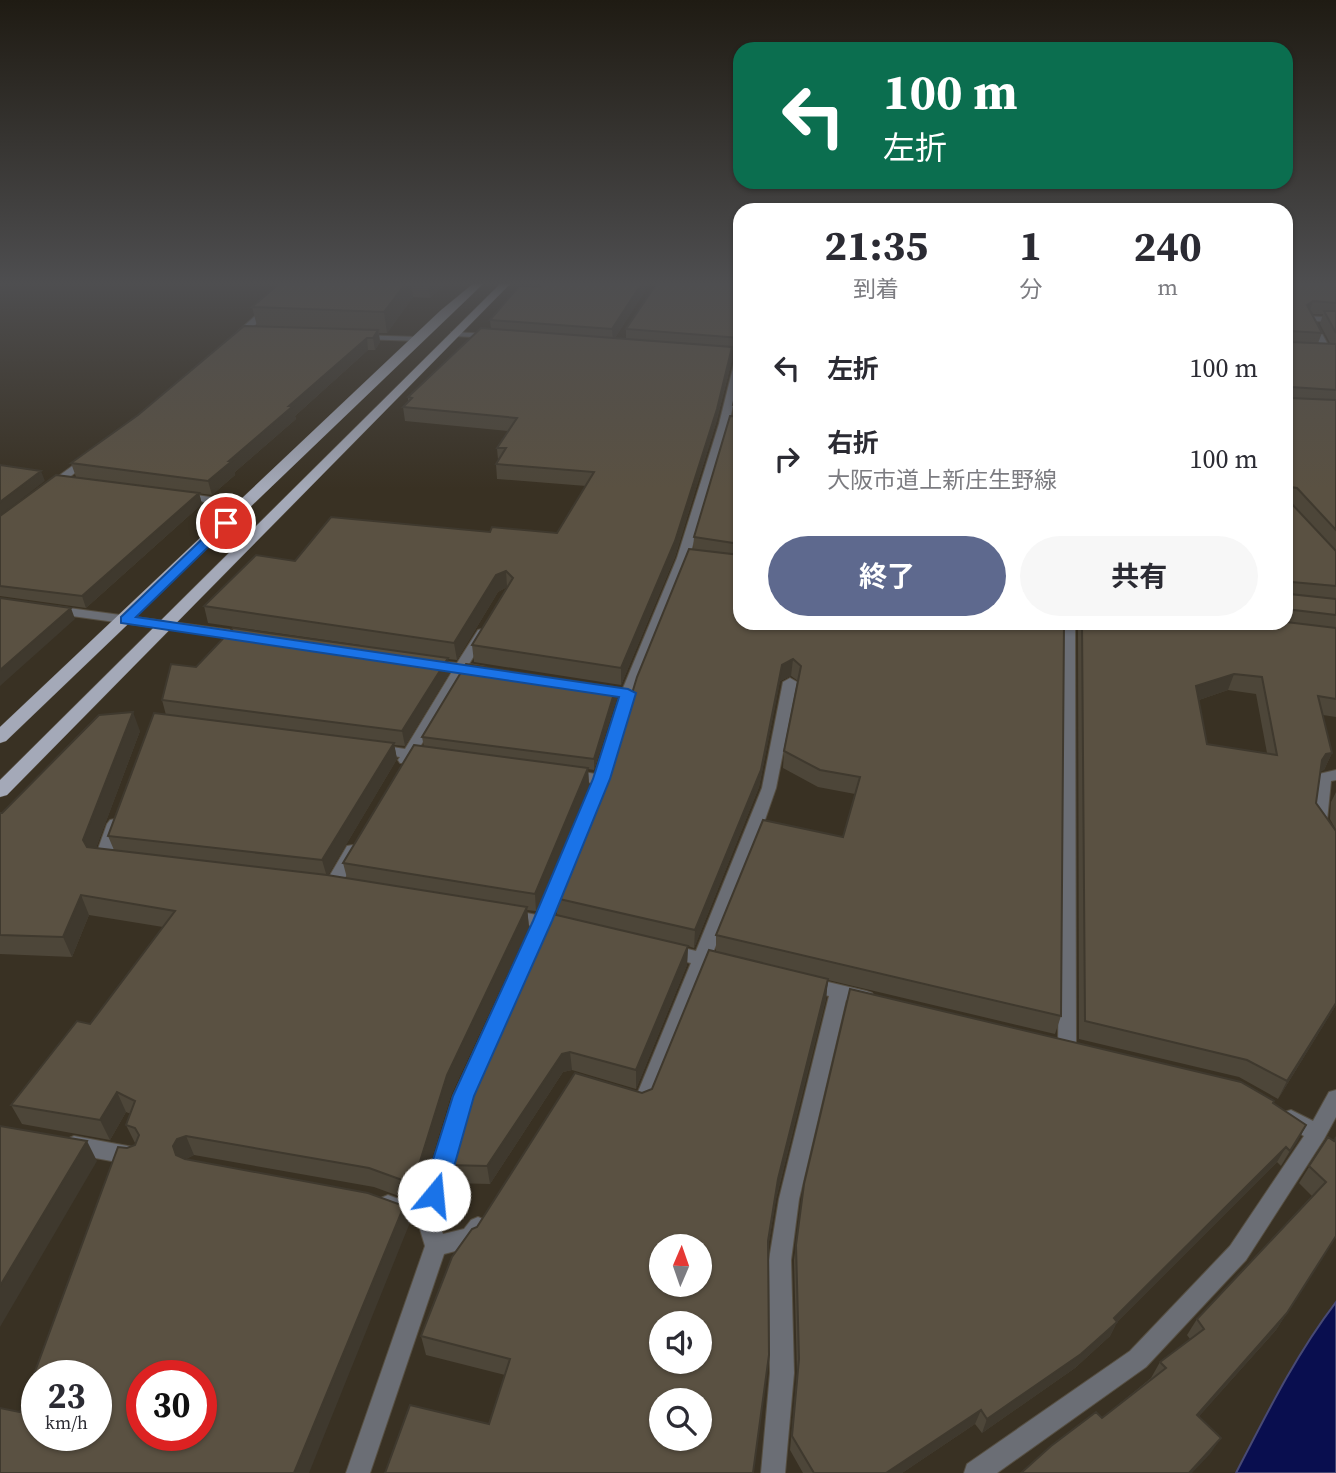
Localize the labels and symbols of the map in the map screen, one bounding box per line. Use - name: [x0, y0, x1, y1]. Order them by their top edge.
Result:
- pin: [196, 493, 256, 553]
- position arrow: [397, 1158, 471, 1232]
- north arrow: [649, 1234, 712, 1297]
- speed limit sign: 30: [126, 1360, 217, 1451]

